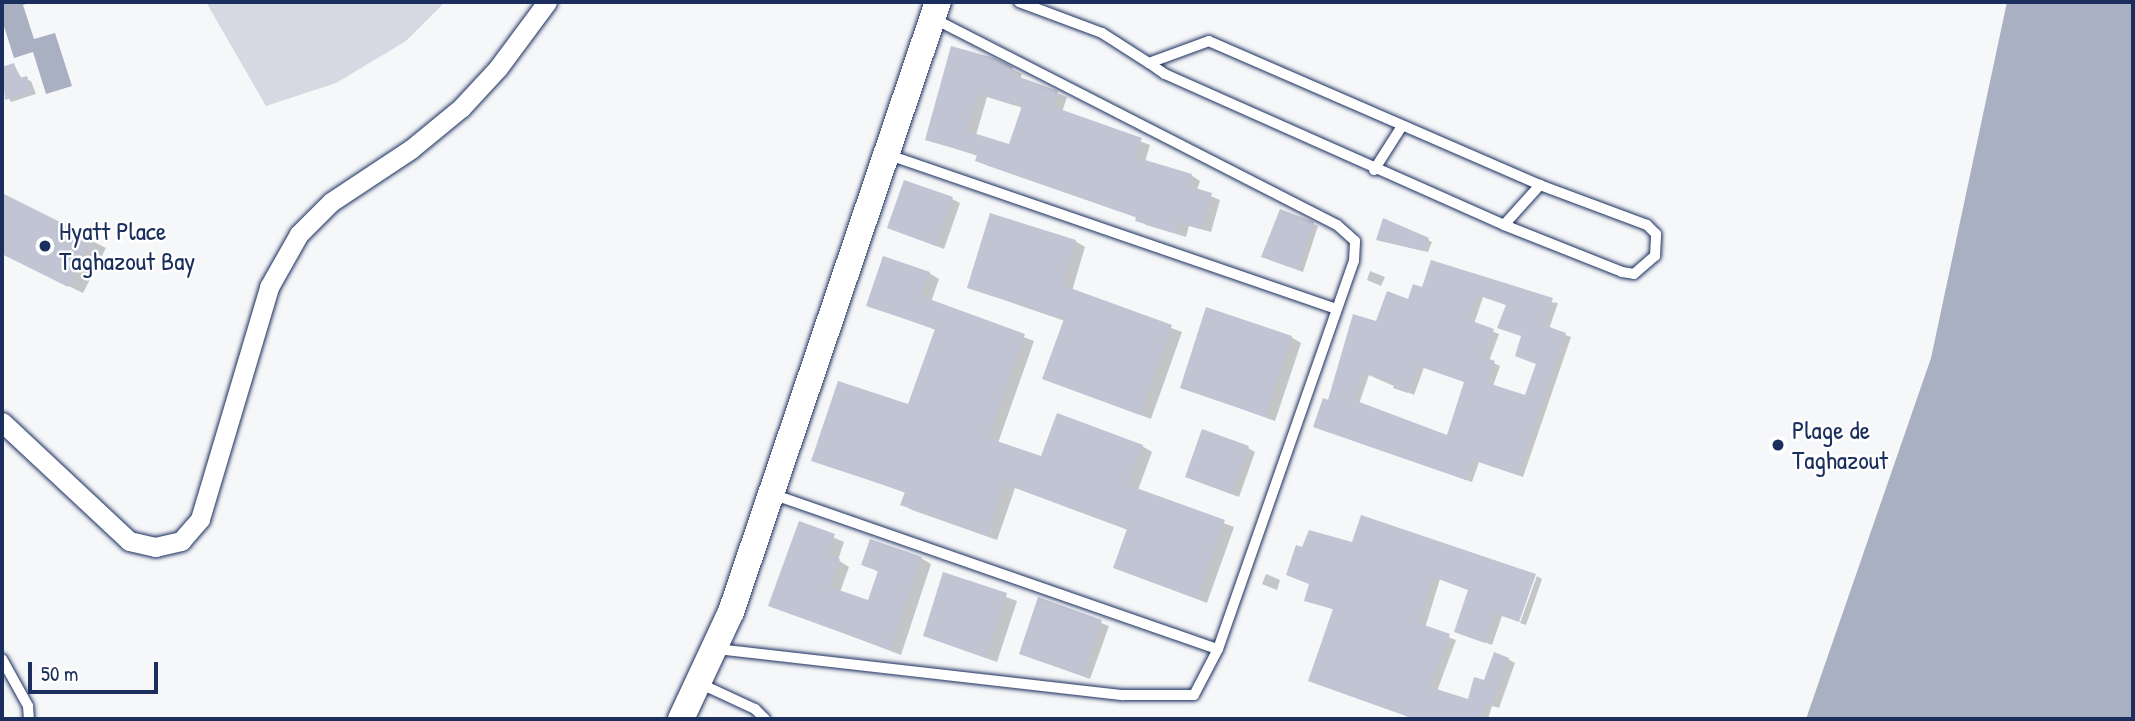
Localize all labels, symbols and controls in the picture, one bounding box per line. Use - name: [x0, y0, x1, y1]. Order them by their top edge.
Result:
- place label: Hyatt Place Taghazout Bay: [59, 215, 195, 276]
- marker: Hyatt Place Taghazout Bay: [37, 238, 53, 254]
- place label: Plage de Taghazout: [1792, 414, 1888, 476]
- marker: Plage de Taghazout: [1770, 437, 1786, 453]
- scale bar: [32, 648, 161, 692]
- text: 50 m: [41, 659, 78, 688]

